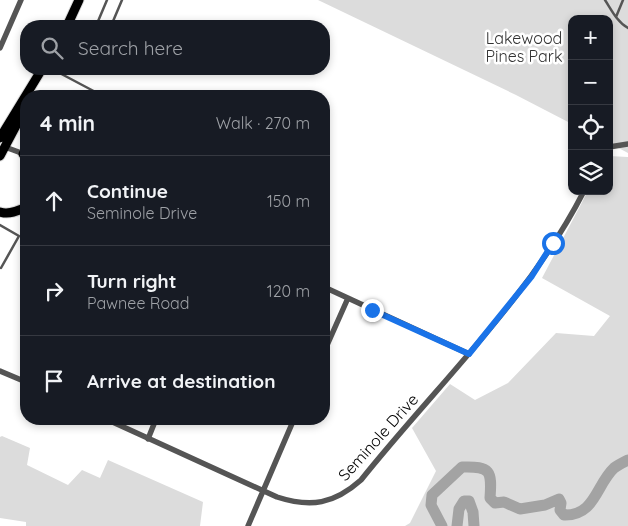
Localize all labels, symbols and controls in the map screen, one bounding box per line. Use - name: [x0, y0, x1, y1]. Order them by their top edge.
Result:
- map controls: [568, 15, 613, 195]
- button: +: [568, 15, 613, 60]
- search box: [20, 20, 330, 75]
- park label: Lakewood Pines Park: [486, 28, 563, 66]
- icon: search: [38, 34, 66, 62]
- text: Search here: [78, 36, 183, 60]
- button: −: [568, 60, 613, 105]
- button: locate: [568, 105, 613, 150]
- text: 4 min: [40, 110, 95, 136]
- text: Walk · 270 m: [216, 113, 310, 133]
- button: layers: [568, 150, 613, 195]
- text: Continue: [87, 179, 168, 203]
- icon: ahead: [40, 187, 68, 215]
- text: 150 m: [267, 191, 310, 211]
- text: Seminole Drive: [87, 203, 197, 223]
- route start: [542, 232, 565, 255]
- text: Turn right: [87, 269, 176, 293]
- icon: right: [40, 277, 68, 305]
- text: 120 m: [267, 281, 310, 301]
- text: Pawnee Road: [87, 293, 189, 313]
- route end: [361, 299, 384, 322]
- icon: arrive: [40, 367, 68, 395]
- text: Arrive at destination: [87, 369, 276, 393]
- street label: Seminole Drive: [334, 389, 422, 485]

